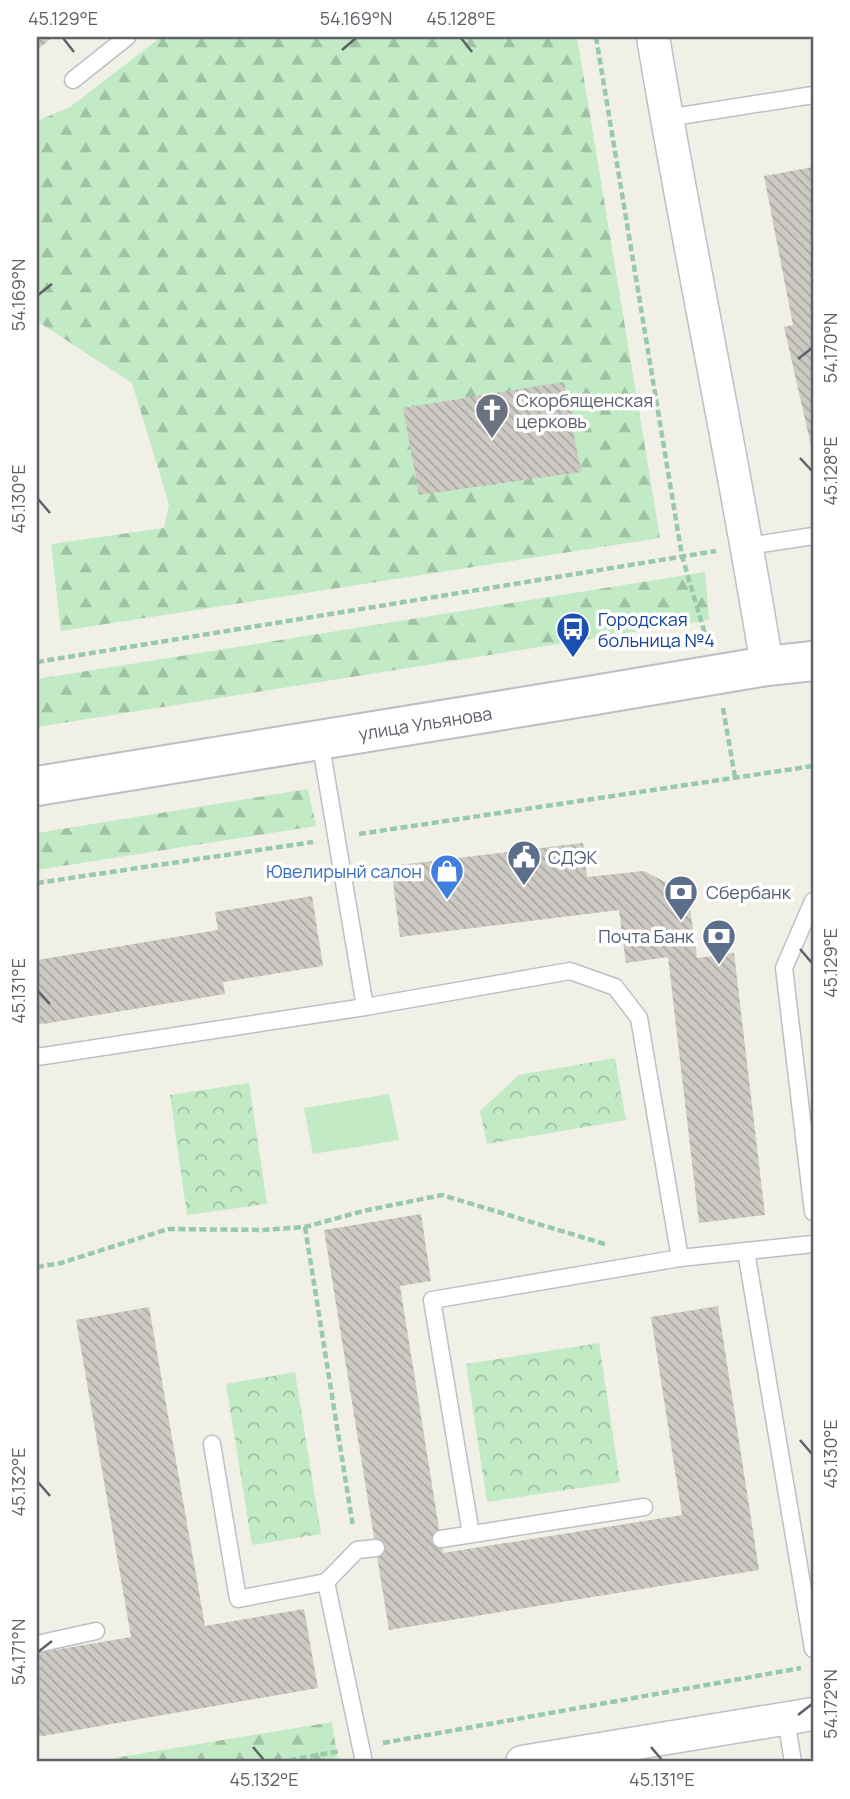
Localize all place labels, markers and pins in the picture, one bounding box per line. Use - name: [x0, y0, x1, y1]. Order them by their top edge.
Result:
- place label: Скорбященская церковь: [516, 388, 653, 433]
- church icon: Скорбященская церковь: [473, 391, 511, 440]
- place label: Городская больница №4: [598, 607, 715, 652]
- bus stop icon: Городская больница №4: [554, 610, 592, 659]
- public building icon: СДЭК: [505, 838, 543, 887]
- place label: СДЭК: [548, 845, 597, 869]
- shop icon: Ювелирынй салон: [428, 852, 466, 901]
- place label: Ювелирынй салон: [266, 859, 422, 883]
- bank icon: Сбербанк: [662, 873, 700, 922]
- place label: Сбербанк: [706, 880, 792, 904]
- bank icon: Почта Банк: [700, 917, 738, 966]
- place label: Почта Банк: [598, 924, 695, 948]

